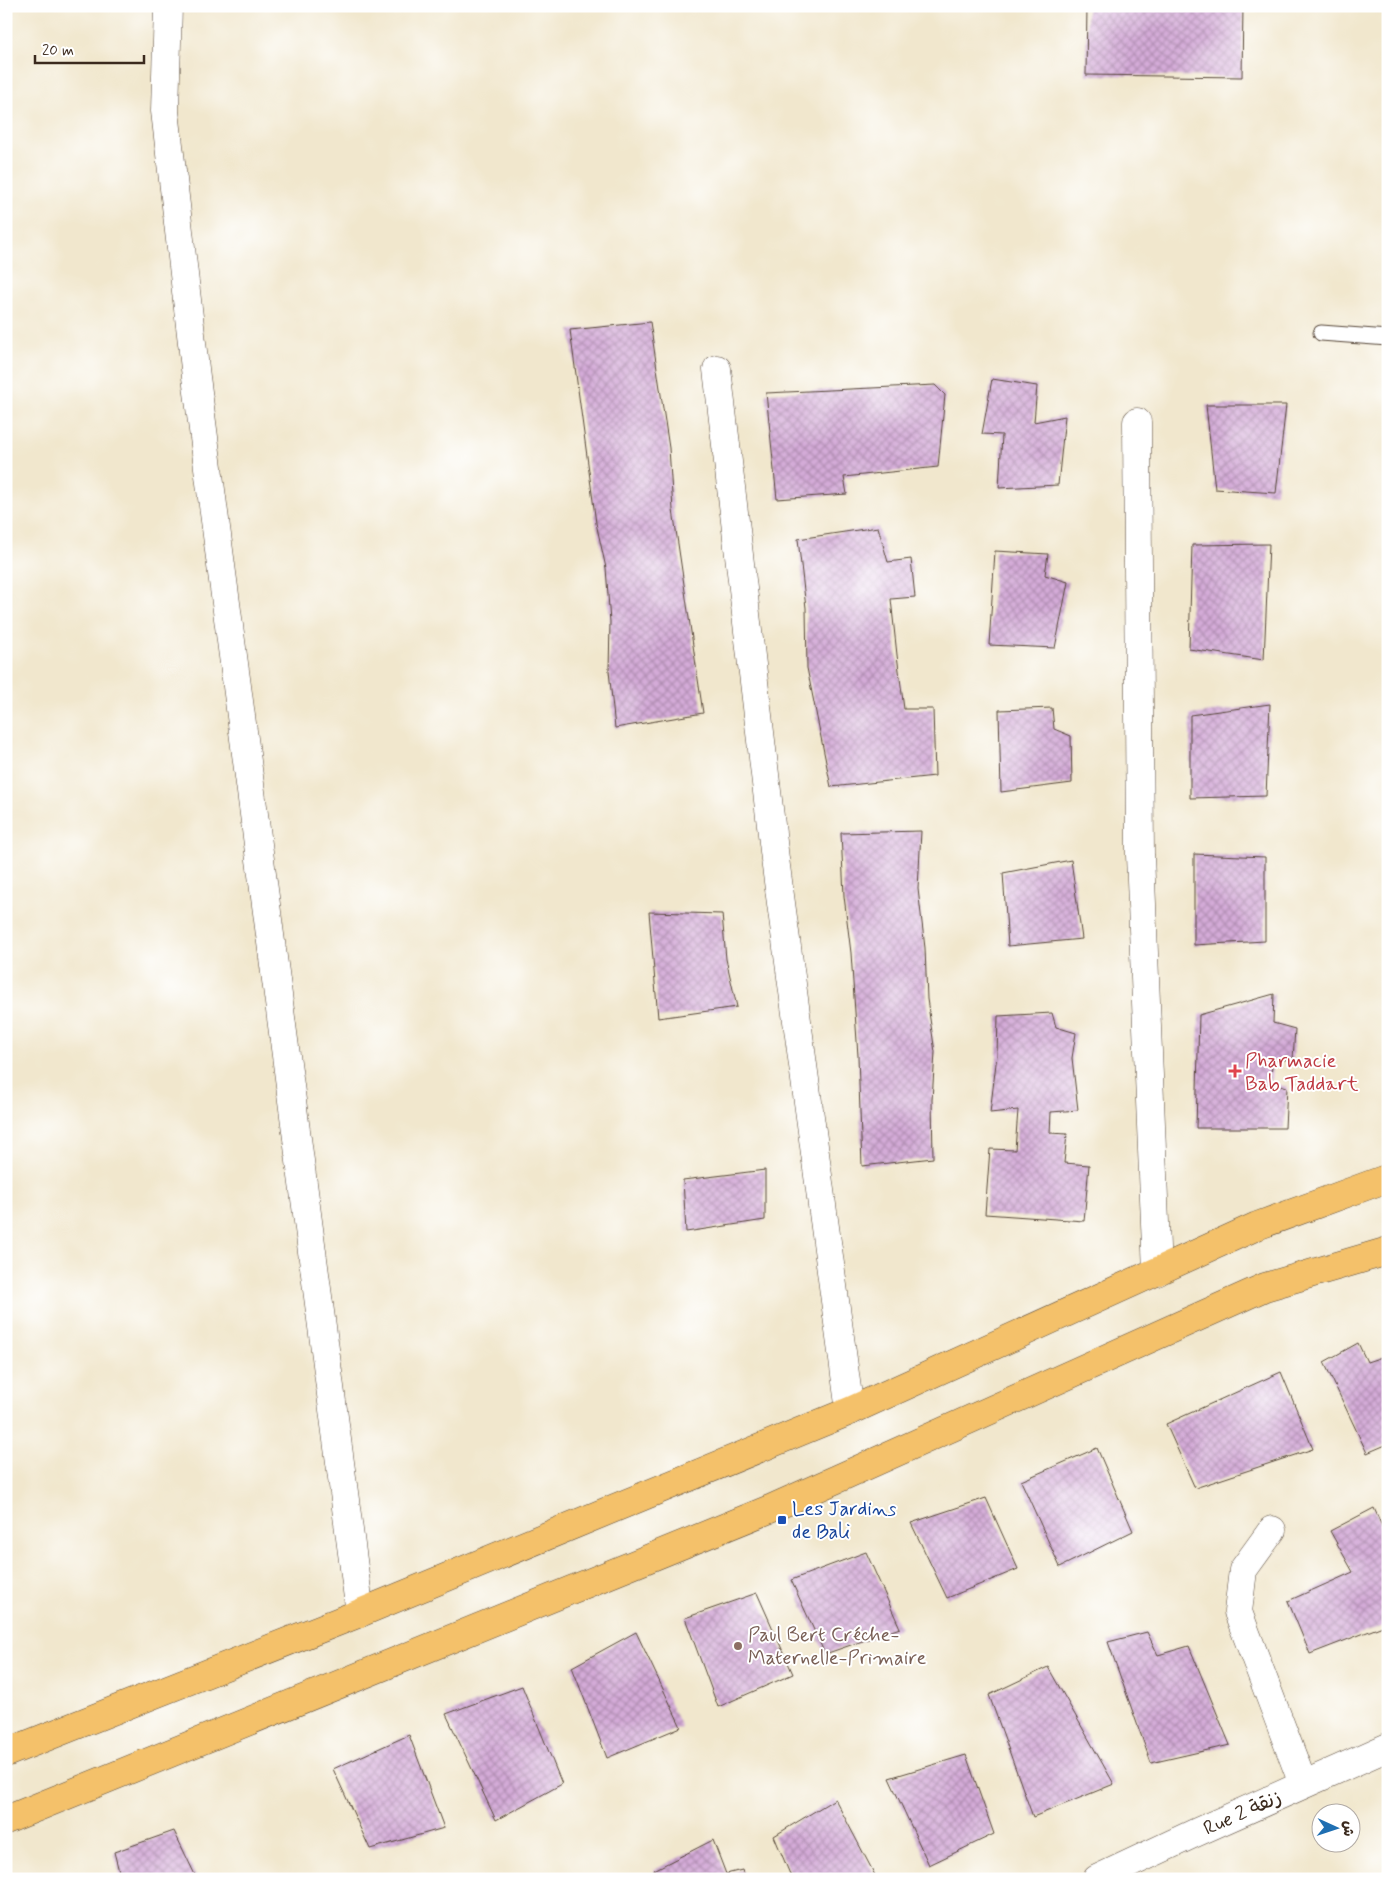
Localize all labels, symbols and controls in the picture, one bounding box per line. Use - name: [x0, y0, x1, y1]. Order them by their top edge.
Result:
- scale bar: [35, 32, 144, 64]
- text: 20 m: [42, 41, 74, 61]
- place label: Pharmacie Bab Taddart: [1245, 1048, 1359, 1098]
- marker: Pharmacie Bab Taddart: [1229, 1065, 1241, 1077]
- place label: Les Jardins de Bali: [792, 1496, 897, 1546]
- marker: Les Jardins de Bali: [776, 1514, 788, 1526]
- place label: Paul Bert Créche- Maternelle-Primaire: [748, 1622, 927, 1672]
- marker: Paul Bert Créche- Maternelle-Primaire: [732, 1640, 744, 1652]
- street label: Rue 2 زنقة: [1199, 1784, 1286, 1843]
- north arrow: [1312, 1802, 1362, 1852]
- text: ش: [1339, 1820, 1357, 1837]

